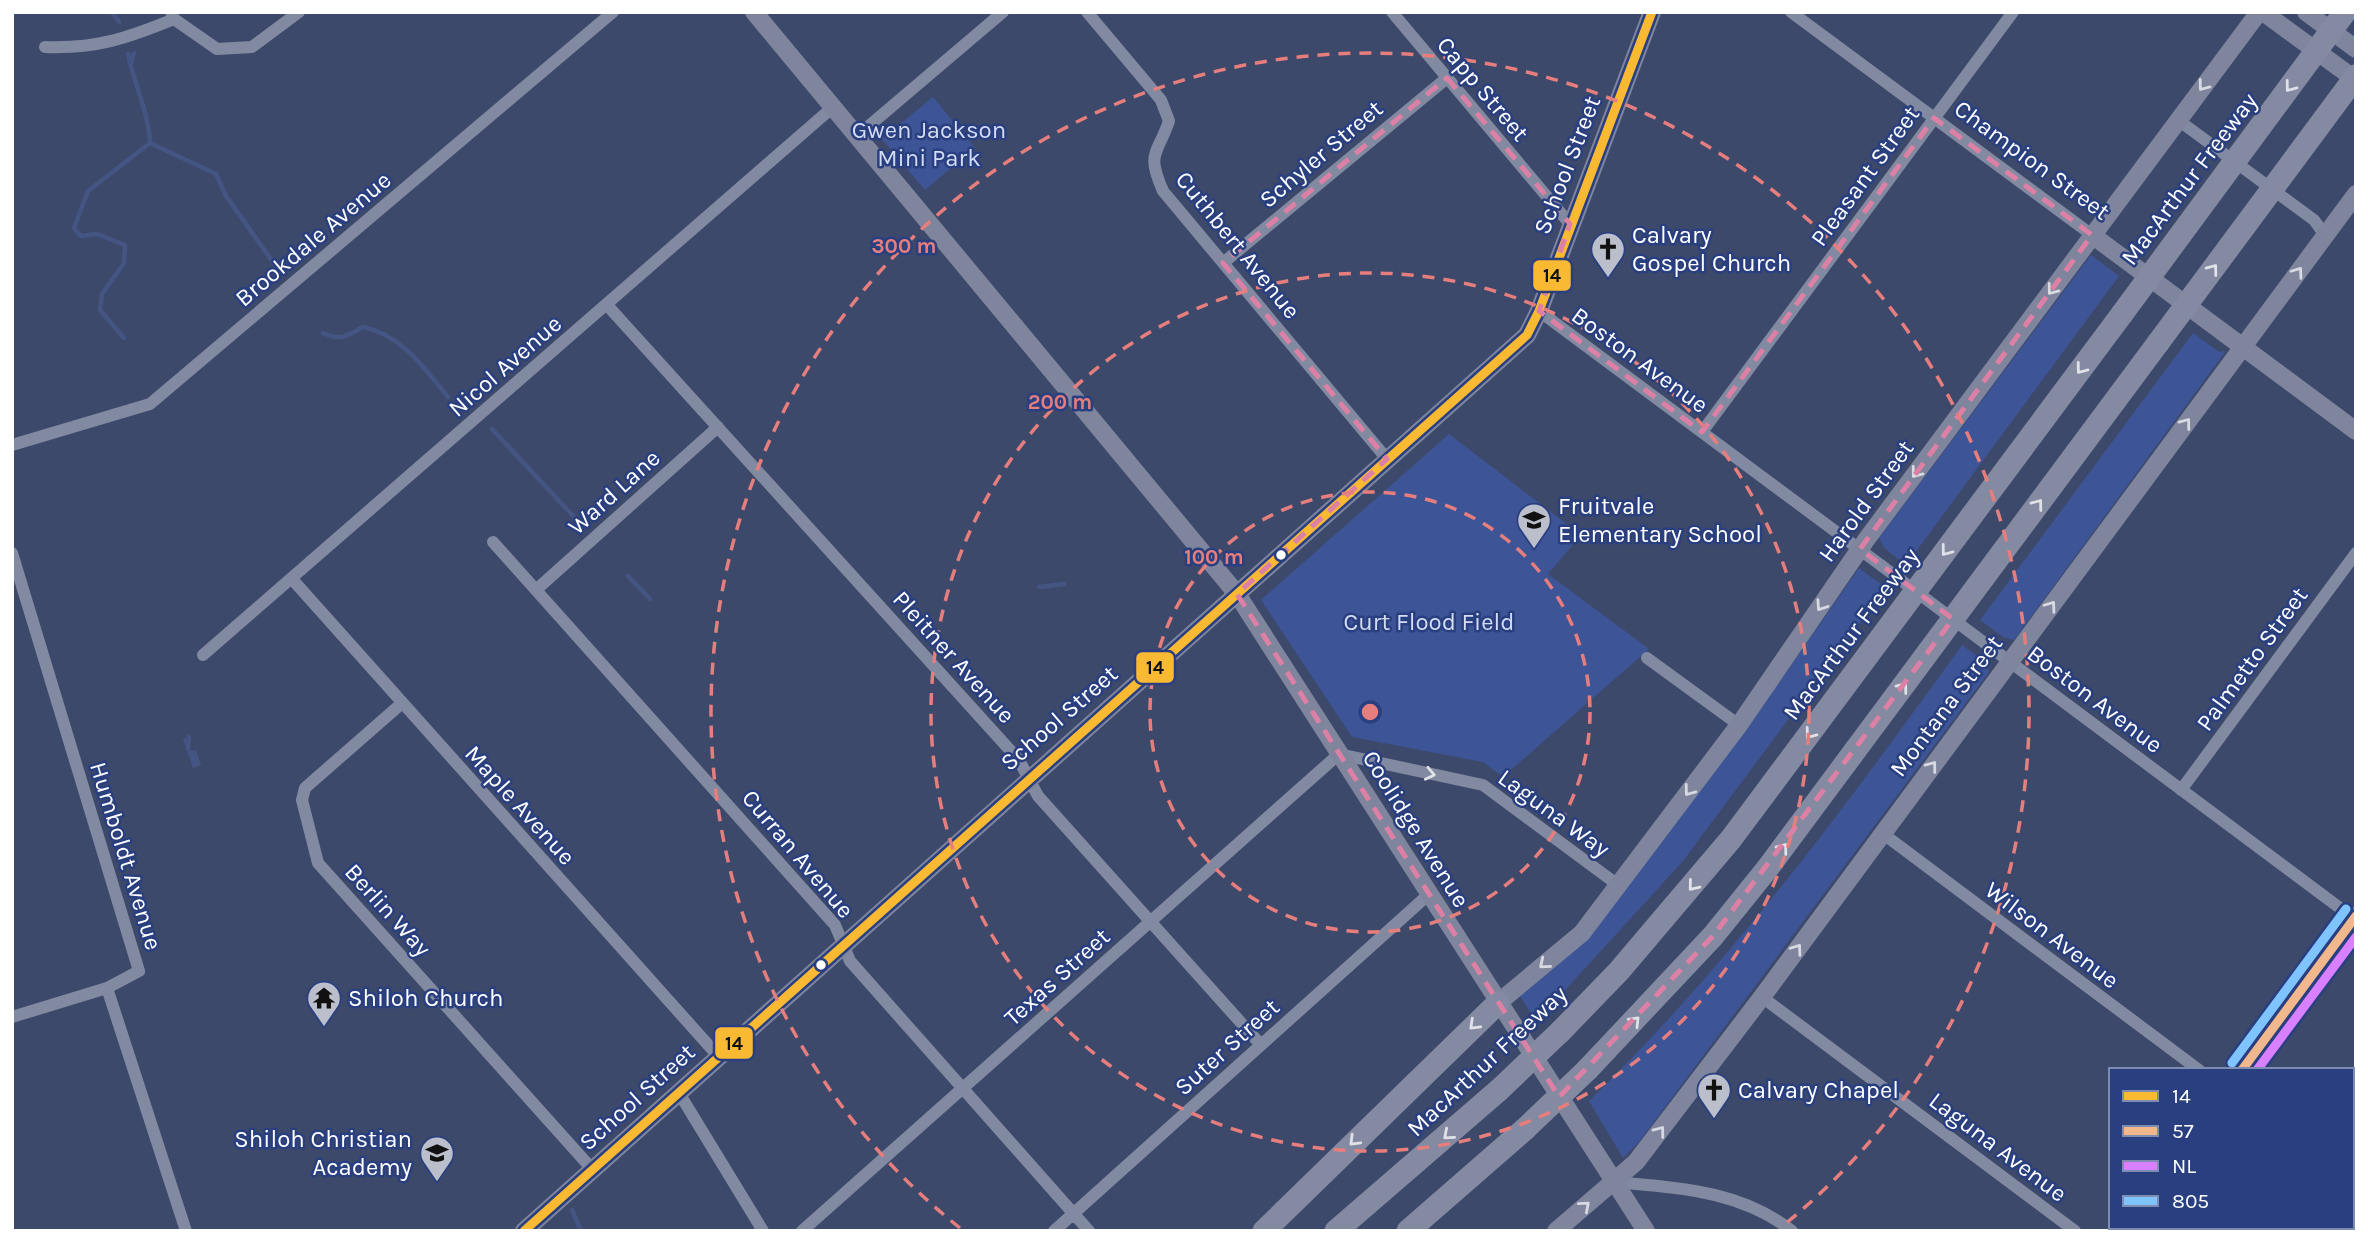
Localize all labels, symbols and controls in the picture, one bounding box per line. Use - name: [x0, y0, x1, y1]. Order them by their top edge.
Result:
- street label: Capp Street: [1431, 31, 1535, 147]
- one-way arrow: [2199, 79, 2211, 91]
- one-way arrow: [2286, 79, 2298, 92]
- street label: MacArthur Freeway: [2115, 87, 2263, 271]
- street label: School Street: [1528, 92, 1606, 238]
- street label: Schyler Street: [1254, 94, 1388, 214]
- street label: Champion Street: [1949, 94, 2115, 226]
- street label: Pleasant Street: [1805, 100, 1925, 252]
- park label: Gwen Jackson Mini Park: [852, 116, 1006, 172]
- street label: Brookdale Avenue: [229, 166, 397, 312]
- street label: Cuthbert Avenue: [1170, 166, 1306, 324]
- place label: Calvary Gospel Church: [1632, 221, 1791, 277]
- church icon: Calvary Gospel Church: [1589, 230, 1627, 279]
- text: 300 m: [872, 234, 936, 258]
- line badge: 14: [1532, 259, 1572, 292]
- one-way arrow: [2204, 264, 2217, 276]
- text: 14: [1543, 265, 1562, 287]
- one-way arrow: [2290, 267, 2302, 279]
- one-way arrow: [2048, 282, 2060, 295]
- street label: Boston Avenue: [1566, 301, 1714, 419]
- street label: Nicol Avenue: [443, 309, 567, 423]
- one-way arrow: [2077, 361, 2089, 373]
- text: 200 m: [1028, 390, 1092, 414]
- one-way arrow: [2178, 418, 2190, 431]
- street label: Harold Street: [1812, 435, 1920, 567]
- street label: Ward Lane: [562, 444, 666, 540]
- one-way arrow: [1912, 465, 1925, 477]
- place label: Fruitvale Elementary School: [1558, 492, 1762, 548]
- one-way arrow: [2030, 499, 2043, 512]
- school or university icon: Fruitvale Elementary School: [1515, 501, 1553, 550]
- street label: MacArthur Freeway: [1777, 542, 1925, 726]
- one-way arrow: [1941, 543, 1954, 556]
- text: 100 m: [1184, 545, 1244, 569]
- unlabelled marker: [1274, 548, 1288, 562]
- street label: Palmetto Street: [2190, 582, 2314, 736]
- street label: Pleitner Avenue: [887, 585, 1021, 729]
- one-way arrow: [1817, 598, 1830, 611]
- one-way arrow: [2042, 601, 2055, 614]
- park label: Curt Flood Field: [1343, 608, 1515, 636]
- street label: Montana Street: [1884, 630, 2008, 782]
- street label: Boston Avenue: [2022, 639, 2168, 759]
- line badge: 14: [1135, 651, 1175, 684]
- text: 14: [1146, 657, 1165, 679]
- street label: School Street: [995, 660, 1123, 776]
- one-way arrow: [1895, 682, 1907, 695]
- centre of rings: [1358, 700, 1382, 724]
- one-way arrow: [1806, 726, 1818, 739]
- street label: Maple Avenue: [459, 739, 581, 871]
- street label: Coolidge Avenue: [1357, 745, 1475, 913]
- street label: Humboldt Avenue: [84, 759, 168, 953]
- one-way arrow: [1923, 762, 1936, 774]
- street label: Laguna Way: [1493, 763, 1615, 863]
- one-way arrow: [1424, 766, 1436, 780]
- one-way arrow: [1685, 783, 1698, 796]
- street label: Curran Avenue: [736, 784, 860, 924]
- one-way arrow: [1775, 844, 1787, 856]
- street label: Berlin Way: [339, 858, 437, 962]
- street label: Wilson Avenue: [1980, 876, 2124, 994]
- one-way arrow: [1688, 878, 1701, 891]
- street label: Texas Street: [999, 922, 1115, 1032]
- one-way arrow: [1788, 945, 1801, 957]
- one-way arrow: [1539, 956, 1551, 969]
- unlabelled marker: [814, 958, 828, 972]
- temple icon: Shiloh Church: [305, 979, 343, 1028]
- street label: MacArthur Freeway: [1401, 980, 1573, 1142]
- place label: Shiloh Church: [348, 984, 503, 1012]
- street label: Suter Street: [1169, 993, 1285, 1101]
- one-way arrow: [1469, 1017, 1482, 1030]
- one-way arrow: [1627, 1017, 1639, 1029]
- line badge: 14: [714, 1026, 754, 1060]
- text: 14: [725, 1033, 744, 1055]
- street label: School Street: [573, 1038, 701, 1156]
- legend: [2109, 1068, 2354, 1229]
- church icon: Calvary Chapel: [1695, 1071, 1733, 1120]
- place label: Calvary Chapel: [1738, 1076, 1899, 1104]
- text: 14: [2172, 1084, 2191, 1108]
- street label: Laguna Avenue: [1924, 1086, 2072, 1208]
- text: 57: [2172, 1119, 2194, 1143]
- place label: Shiloh Christian Academy: [234, 1125, 412, 1181]
- one-way arrow: [1651, 1126, 1664, 1139]
- one-way arrow: [1443, 1127, 1456, 1139]
- one-way arrow: [1350, 1132, 1363, 1145]
- school or university icon: Shiloh Christian Academy: [418, 1134, 456, 1183]
- text: NL: [2172, 1154, 2196, 1178]
- text: 805: [2172, 1189, 2209, 1213]
- one-way arrow: [1577, 1202, 1590, 1214]

